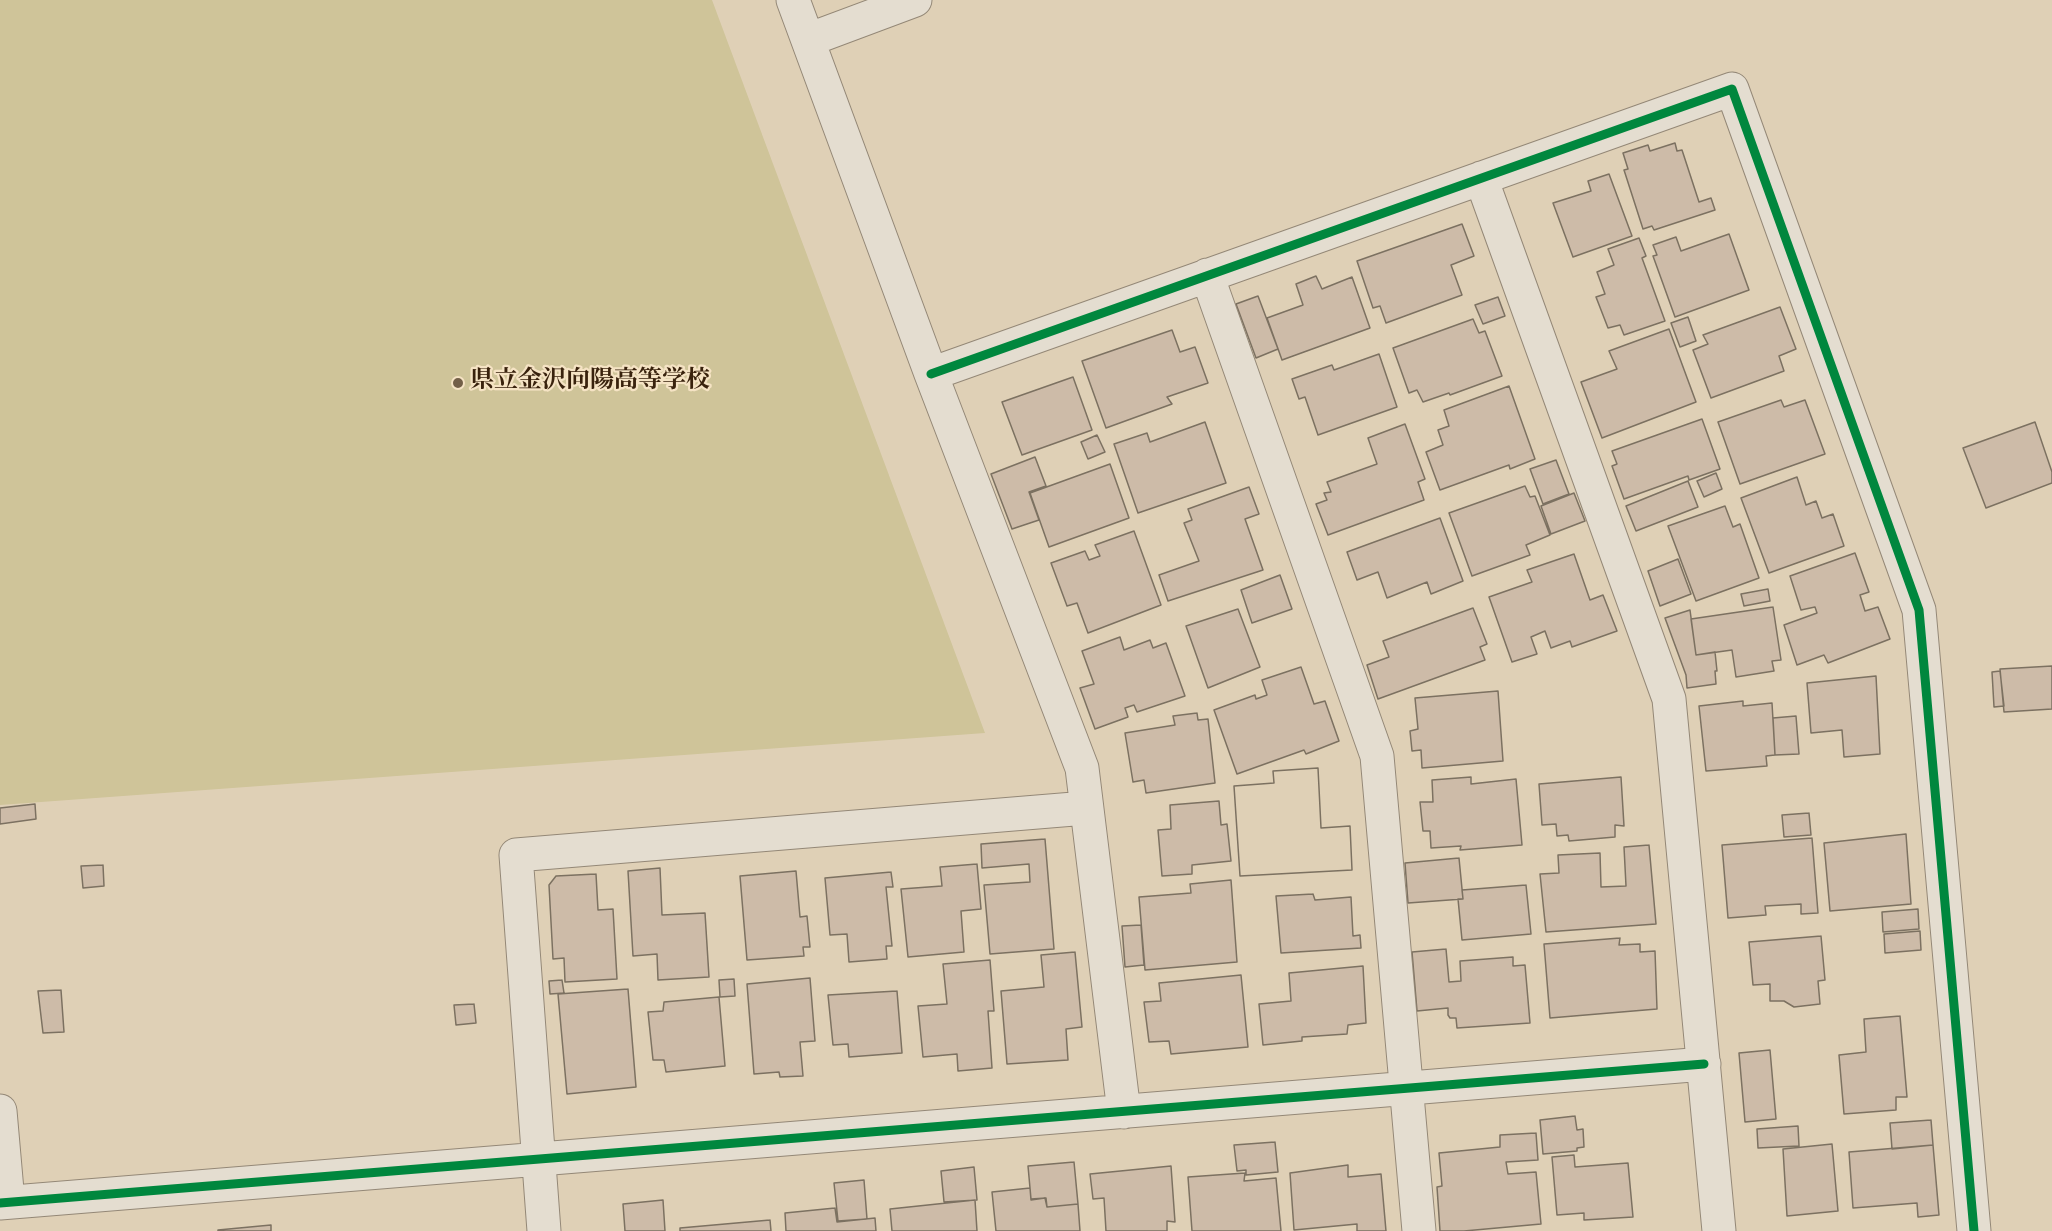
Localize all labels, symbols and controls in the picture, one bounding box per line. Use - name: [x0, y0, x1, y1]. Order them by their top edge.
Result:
- place label: 県立金沢向陽高等学校: [470, 369, 710, 397]
- marker: 県立金沢向陽高等学校: [451, 376, 465, 390]

